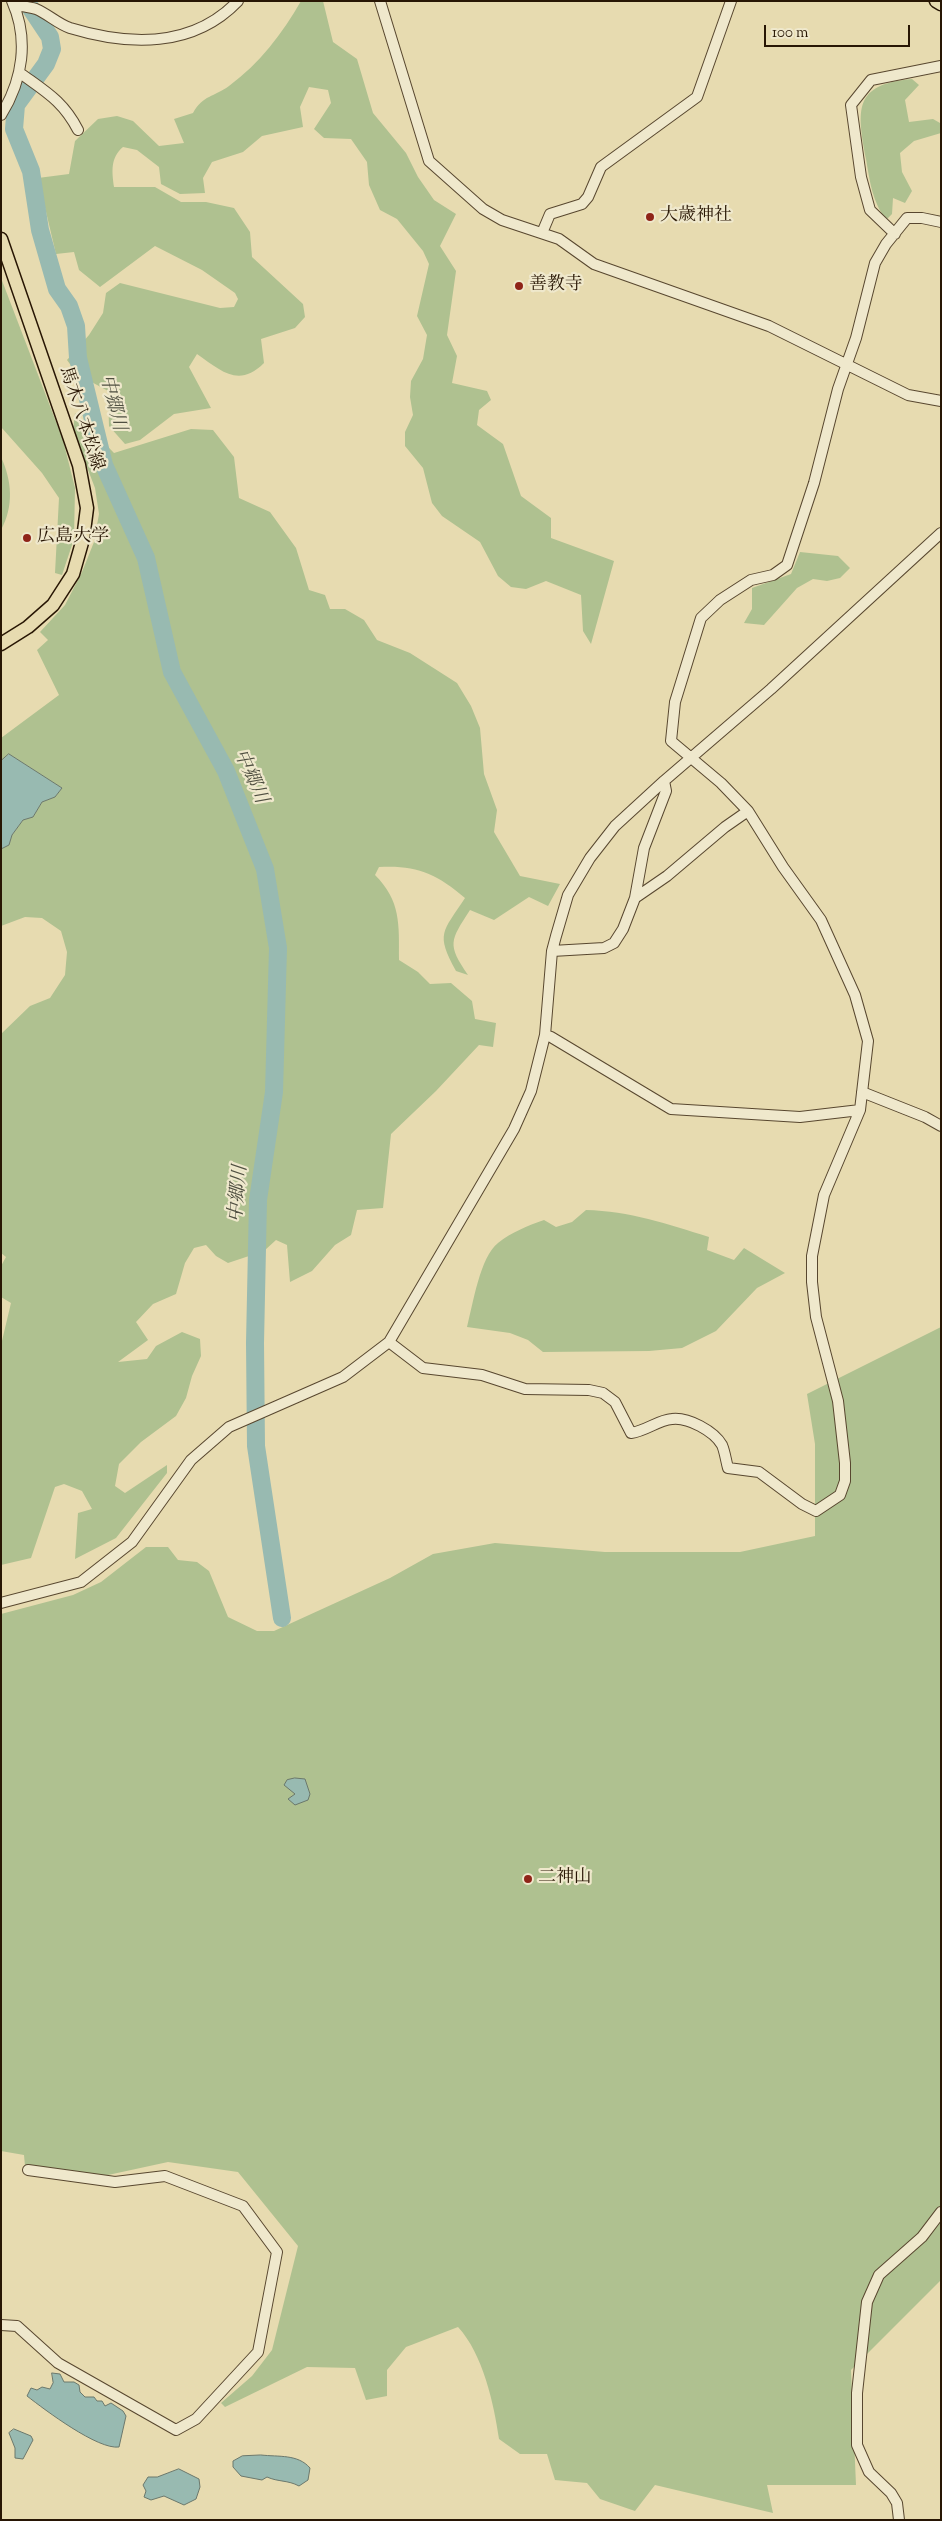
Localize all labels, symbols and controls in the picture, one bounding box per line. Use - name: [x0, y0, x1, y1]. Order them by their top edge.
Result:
- scale bar: [767, 15, 913, 47]
- text: 100 m: [772, 23, 808, 44]
- place label: 大歳神社: [660, 206, 732, 228]
- marker: 大歳神社: [644, 211, 656, 223]
- place label: 善教寺: [529, 275, 583, 297]
- marker: 善教寺: [513, 280, 525, 292]
- street label: 馬木八本松線: [53, 364, 107, 474]
- water label: 中郷川: [93, 373, 129, 433]
- place label: 広島大学: [37, 527, 109, 549]
- marker: 広島大学: [21, 532, 33, 544]
- water label: 中郷川: [227, 746, 271, 808]
- water label: 中郷川: [226, 1165, 254, 1223]
- place label: 二神山: [538, 1868, 592, 1890]
- marker: 二神山: [522, 1873, 534, 1885]

